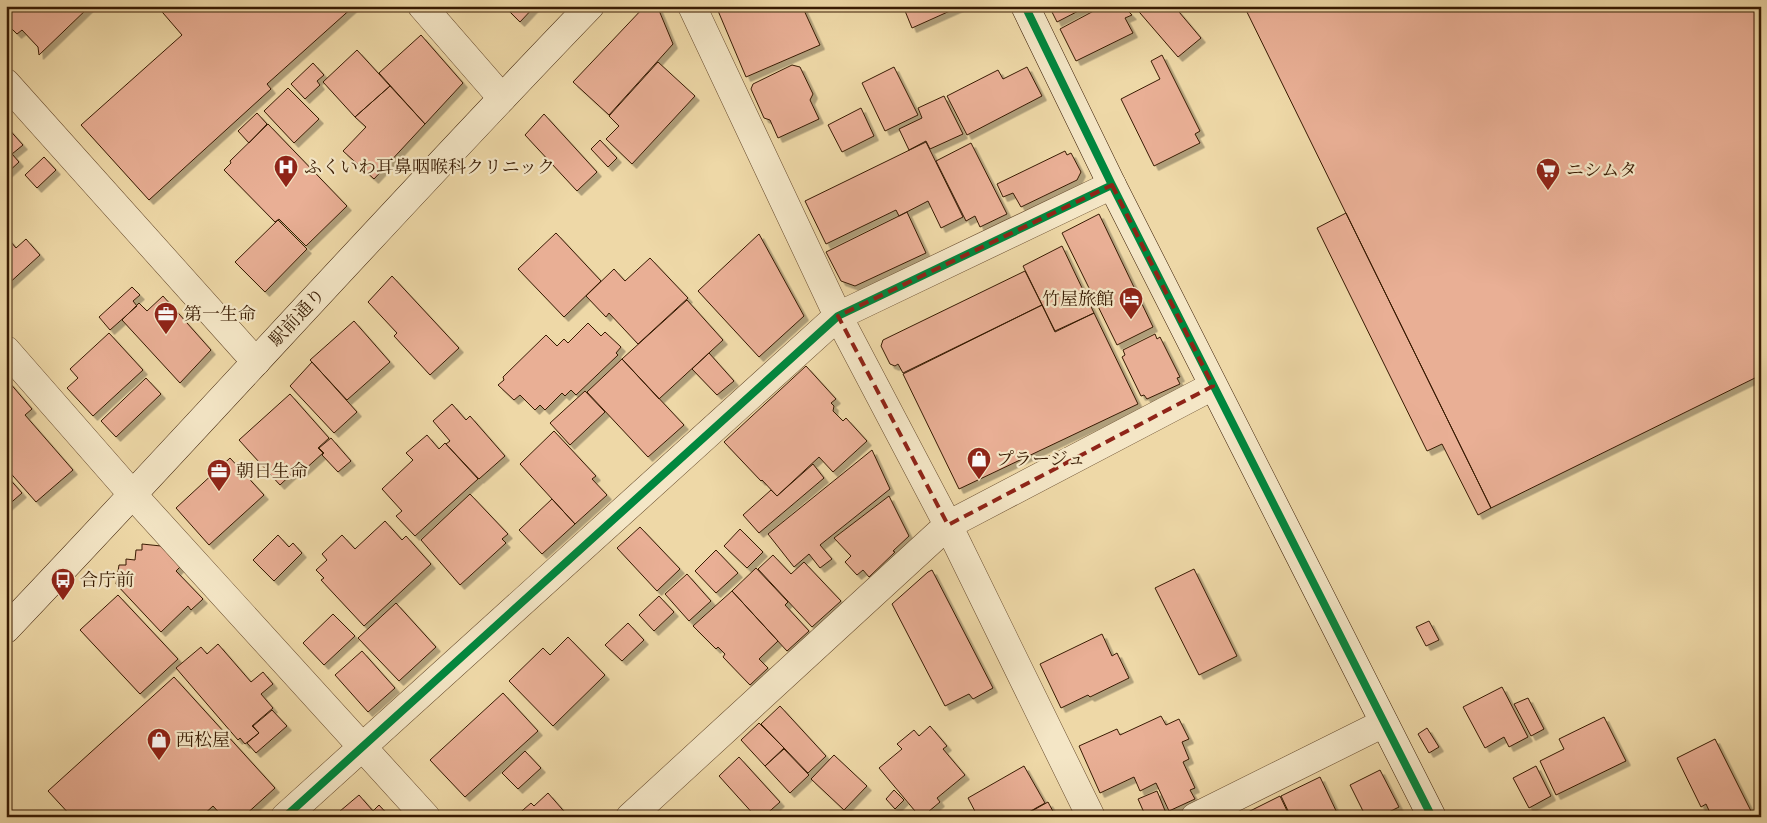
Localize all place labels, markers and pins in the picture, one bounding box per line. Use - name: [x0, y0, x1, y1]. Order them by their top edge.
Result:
- hospital icon: ふくいわ耳鼻咽喉科クリニック: [273, 154, 299, 188]
- place label: ふくいわ耳鼻咽喉科クリニック: [304, 155, 555, 179]
- supermarket icon: ニシムタ: [1535, 157, 1561, 191]
- place label: ニシムタ: [1566, 158, 1637, 182]
- hotel icon: 竹屋旅館: [1118, 286, 1144, 320]
- place label: 竹屋旅館: [1042, 287, 1114, 311]
- office icon: 第一生命: [153, 301, 179, 335]
- place label: 第一生命: [184, 302, 256, 326]
- shop icon: プラージュ: [966, 446, 992, 480]
- place label: プラージュ: [996, 447, 1085, 471]
- office icon: 朝日生命: [206, 458, 232, 492]
- place label: 朝日生命: [236, 459, 308, 483]
- bus stop icon: 合庁前: [50, 567, 76, 601]
- place label: 合庁前: [80, 568, 134, 592]
- shop icon: 西松屋: [146, 727, 172, 761]
- place label: 西松屋: [176, 728, 230, 752]

